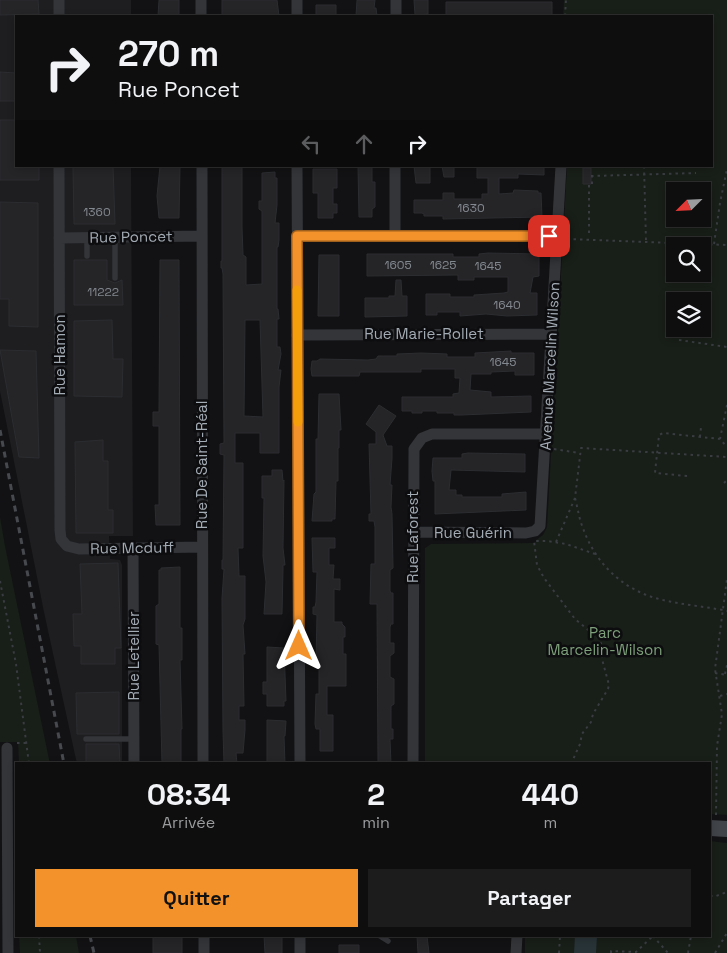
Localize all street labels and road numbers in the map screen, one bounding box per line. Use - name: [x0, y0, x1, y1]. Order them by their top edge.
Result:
- street label: Rue Poncet: [89, 226, 173, 247]
- street label: Avenue Marcelin Wilson: [536, 281, 563, 451]
- street label: Rue Hamon: [50, 314, 69, 396]
- street label: Rue Marie-Rollet: [364, 324, 484, 343]
- street label: Rue De Saint-Réal: [192, 401, 211, 529]
- street label: Rue Laforest: [403, 491, 422, 583]
- street label: Rue Guérin: [434, 523, 512, 542]
- street label: Rue Mcduff: [90, 537, 175, 558]
- street label: Rue Letellier: [124, 611, 143, 701]

